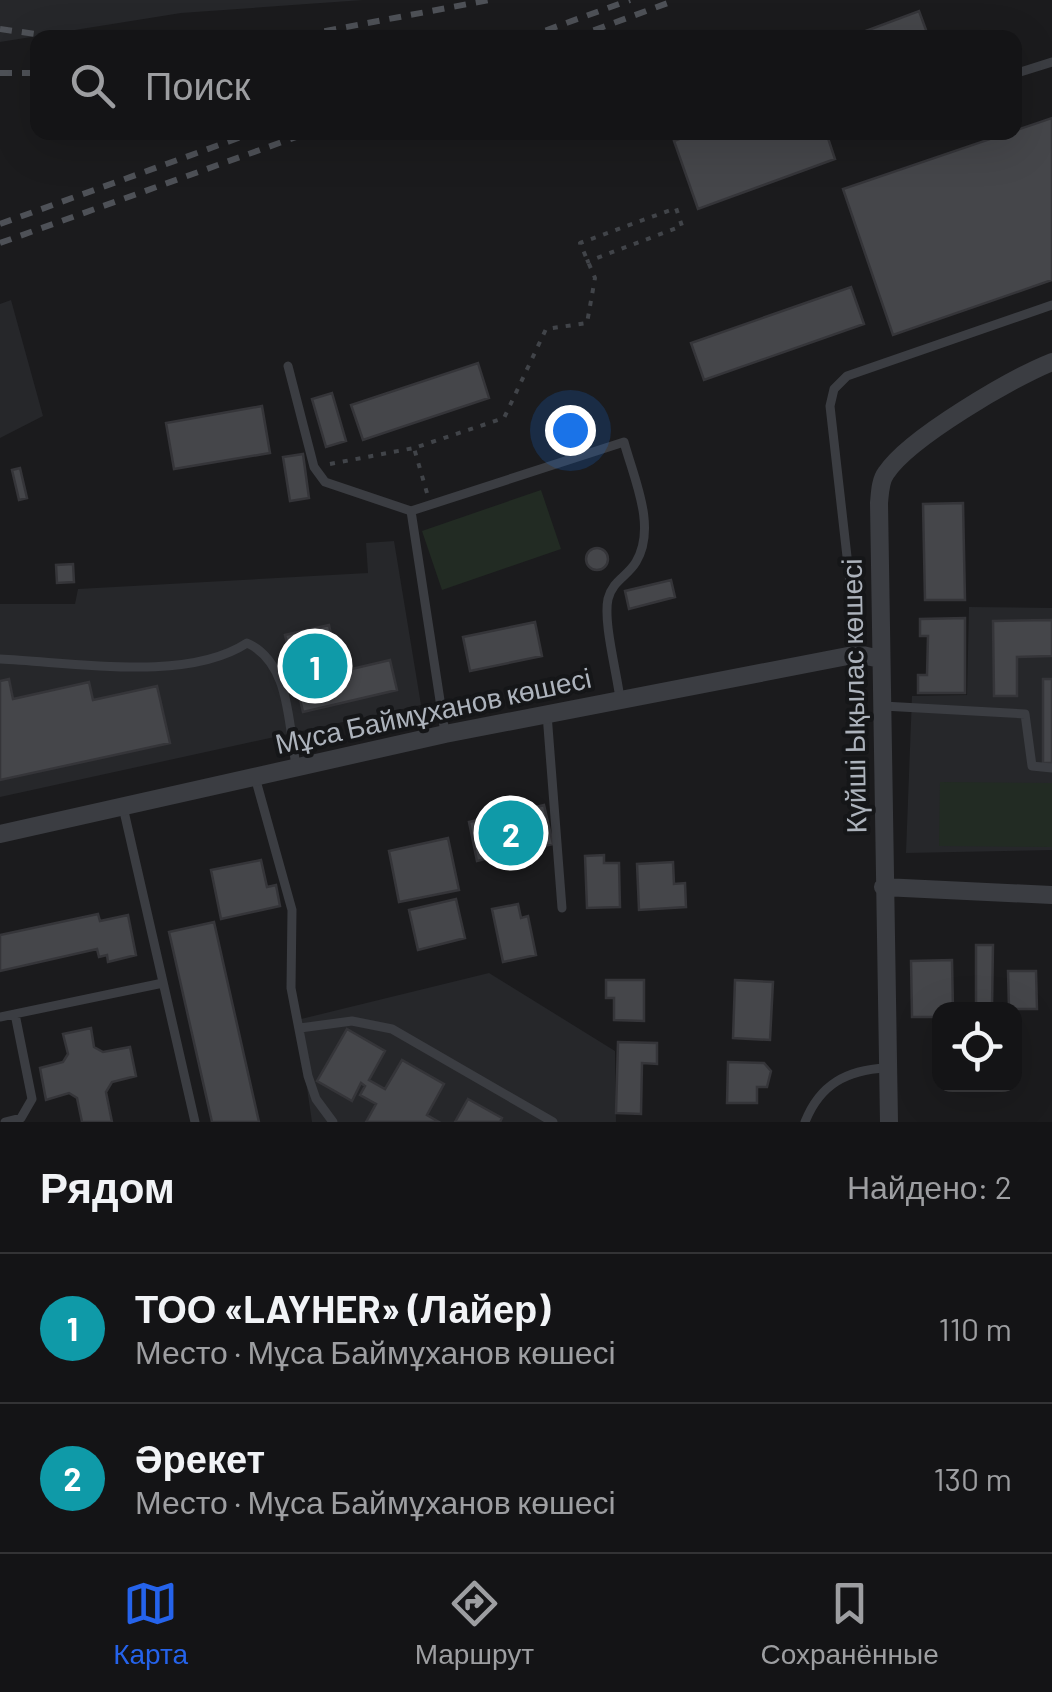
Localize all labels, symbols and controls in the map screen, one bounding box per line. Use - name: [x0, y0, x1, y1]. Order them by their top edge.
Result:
- search box: [30, 30, 1022, 140]
- icon: search: [65, 58, 120, 113]
- text: Поиск: [145, 62, 250, 108]
- your location: [545, 405, 596, 456]
- street label: Күйші Ықылас көшесі: [834, 558, 872, 834]
- pin: 1: [282, 628, 348, 704]
- street label: Мұса Баймұханов көшесі: [272, 660, 594, 760]
- pin: 2: [478, 796, 544, 870]
- map controls: [932, 1002, 1022, 1092]
- button: locate: [932, 1002, 1022, 1092]
- text: Рядом: [40, 1161, 175, 1211]
- text: Найдено: 2: [847, 1167, 1012, 1205]
- text: ТОО «LAYHER» (Лайер): [135, 1285, 550, 1331]
- text: 1: [67, 1309, 78, 1347]
- text: 110 m: [939, 1309, 1012, 1347]
- text: Место · Мұса Баймұханов көшесі: [135, 1332, 616, 1370]
- text: Әрекет: [135, 1435, 265, 1481]
- text: 2: [64, 1459, 81, 1497]
- text: 130 m: [933, 1459, 1012, 1497]
- text: Место · Мұса Баймұханов көшесі: [135, 1482, 616, 1520]
- tab: Карта: [113, 1576, 188, 1671]
- tab: Маршрут: [415, 1576, 534, 1671]
- tab: Сохранённые: [760, 1576, 939, 1671]

